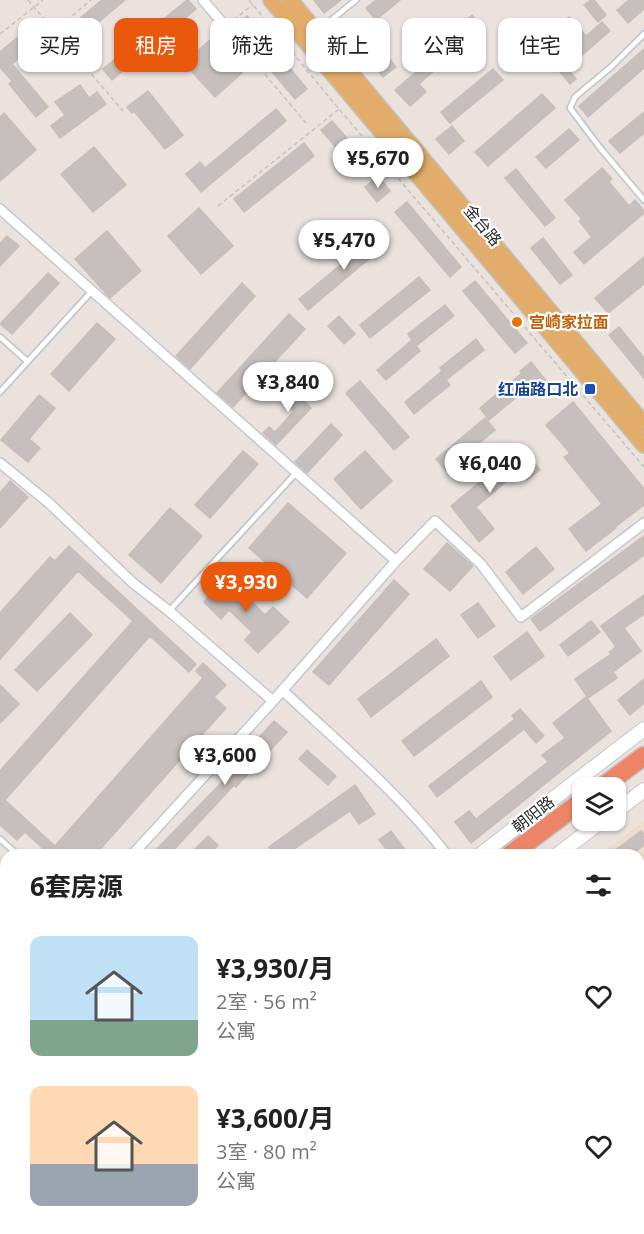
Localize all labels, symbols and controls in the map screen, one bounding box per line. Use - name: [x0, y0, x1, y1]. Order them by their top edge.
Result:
- chip: 买房: [18, 18, 102, 72]
- chip: 租房: [114, 18, 198, 72]
- chip: 筛选: [210, 18, 294, 72]
- chip: 新上: [306, 18, 390, 72]
- chip: 公寓: [402, 18, 486, 72]
- chip: 住宅: [498, 18, 582, 72]
- pin: ¥5,670: [329, 138, 427, 189]
- text: ¥5,670: [347, 144, 409, 171]
- street label: 金台路: [459, 200, 507, 250]
- pin: ¥5,470: [295, 220, 393, 271]
- text: ¥5,470: [313, 226, 375, 253]
- place label: 宫崎家拉面: [529, 311, 609, 333]
- marker: 宫崎家拉面: [510, 315, 524, 329]
- pin: ¥3,840: [239, 362, 337, 413]
- text: ¥3,840: [257, 368, 319, 395]
- place label: 红庙路口北: [498, 378, 578, 400]
- marker: 红庙路口北: [583, 382, 597, 396]
- pin: ¥6,040: [441, 443, 539, 494]
- text: ¥6,040: [459, 449, 521, 476]
- pin: ¥3,930: [197, 562, 295, 613]
- text: ¥3,930: [215, 568, 277, 595]
- pin: ¥3,600: [176, 735, 274, 786]
- text: ¥3,600: [194, 741, 256, 768]
- map controls: [572, 777, 626, 831]
- button: layers: [572, 777, 626, 831]
- street label: 朝阳路: [507, 791, 559, 837]
- text: 6套房源: [30, 868, 123, 904]
- icon: filters: [582, 869, 615, 902]
- text: ¥3,930/月: [216, 950, 335, 986]
- icon: home: [78, 960, 150, 1032]
- icon: heart: [582, 980, 615, 1013]
- text: 2室 · 56 m²: [216, 988, 317, 1015]
- text: 公寓: [216, 1017, 256, 1044]
- text: ¥3,600/月: [216, 1100, 335, 1136]
- icon: home: [78, 1110, 150, 1182]
- icon: heart: [582, 1130, 615, 1163]
- text: 3室 · 80 m²: [216, 1138, 317, 1165]
- text: 公寓: [216, 1167, 256, 1194]

